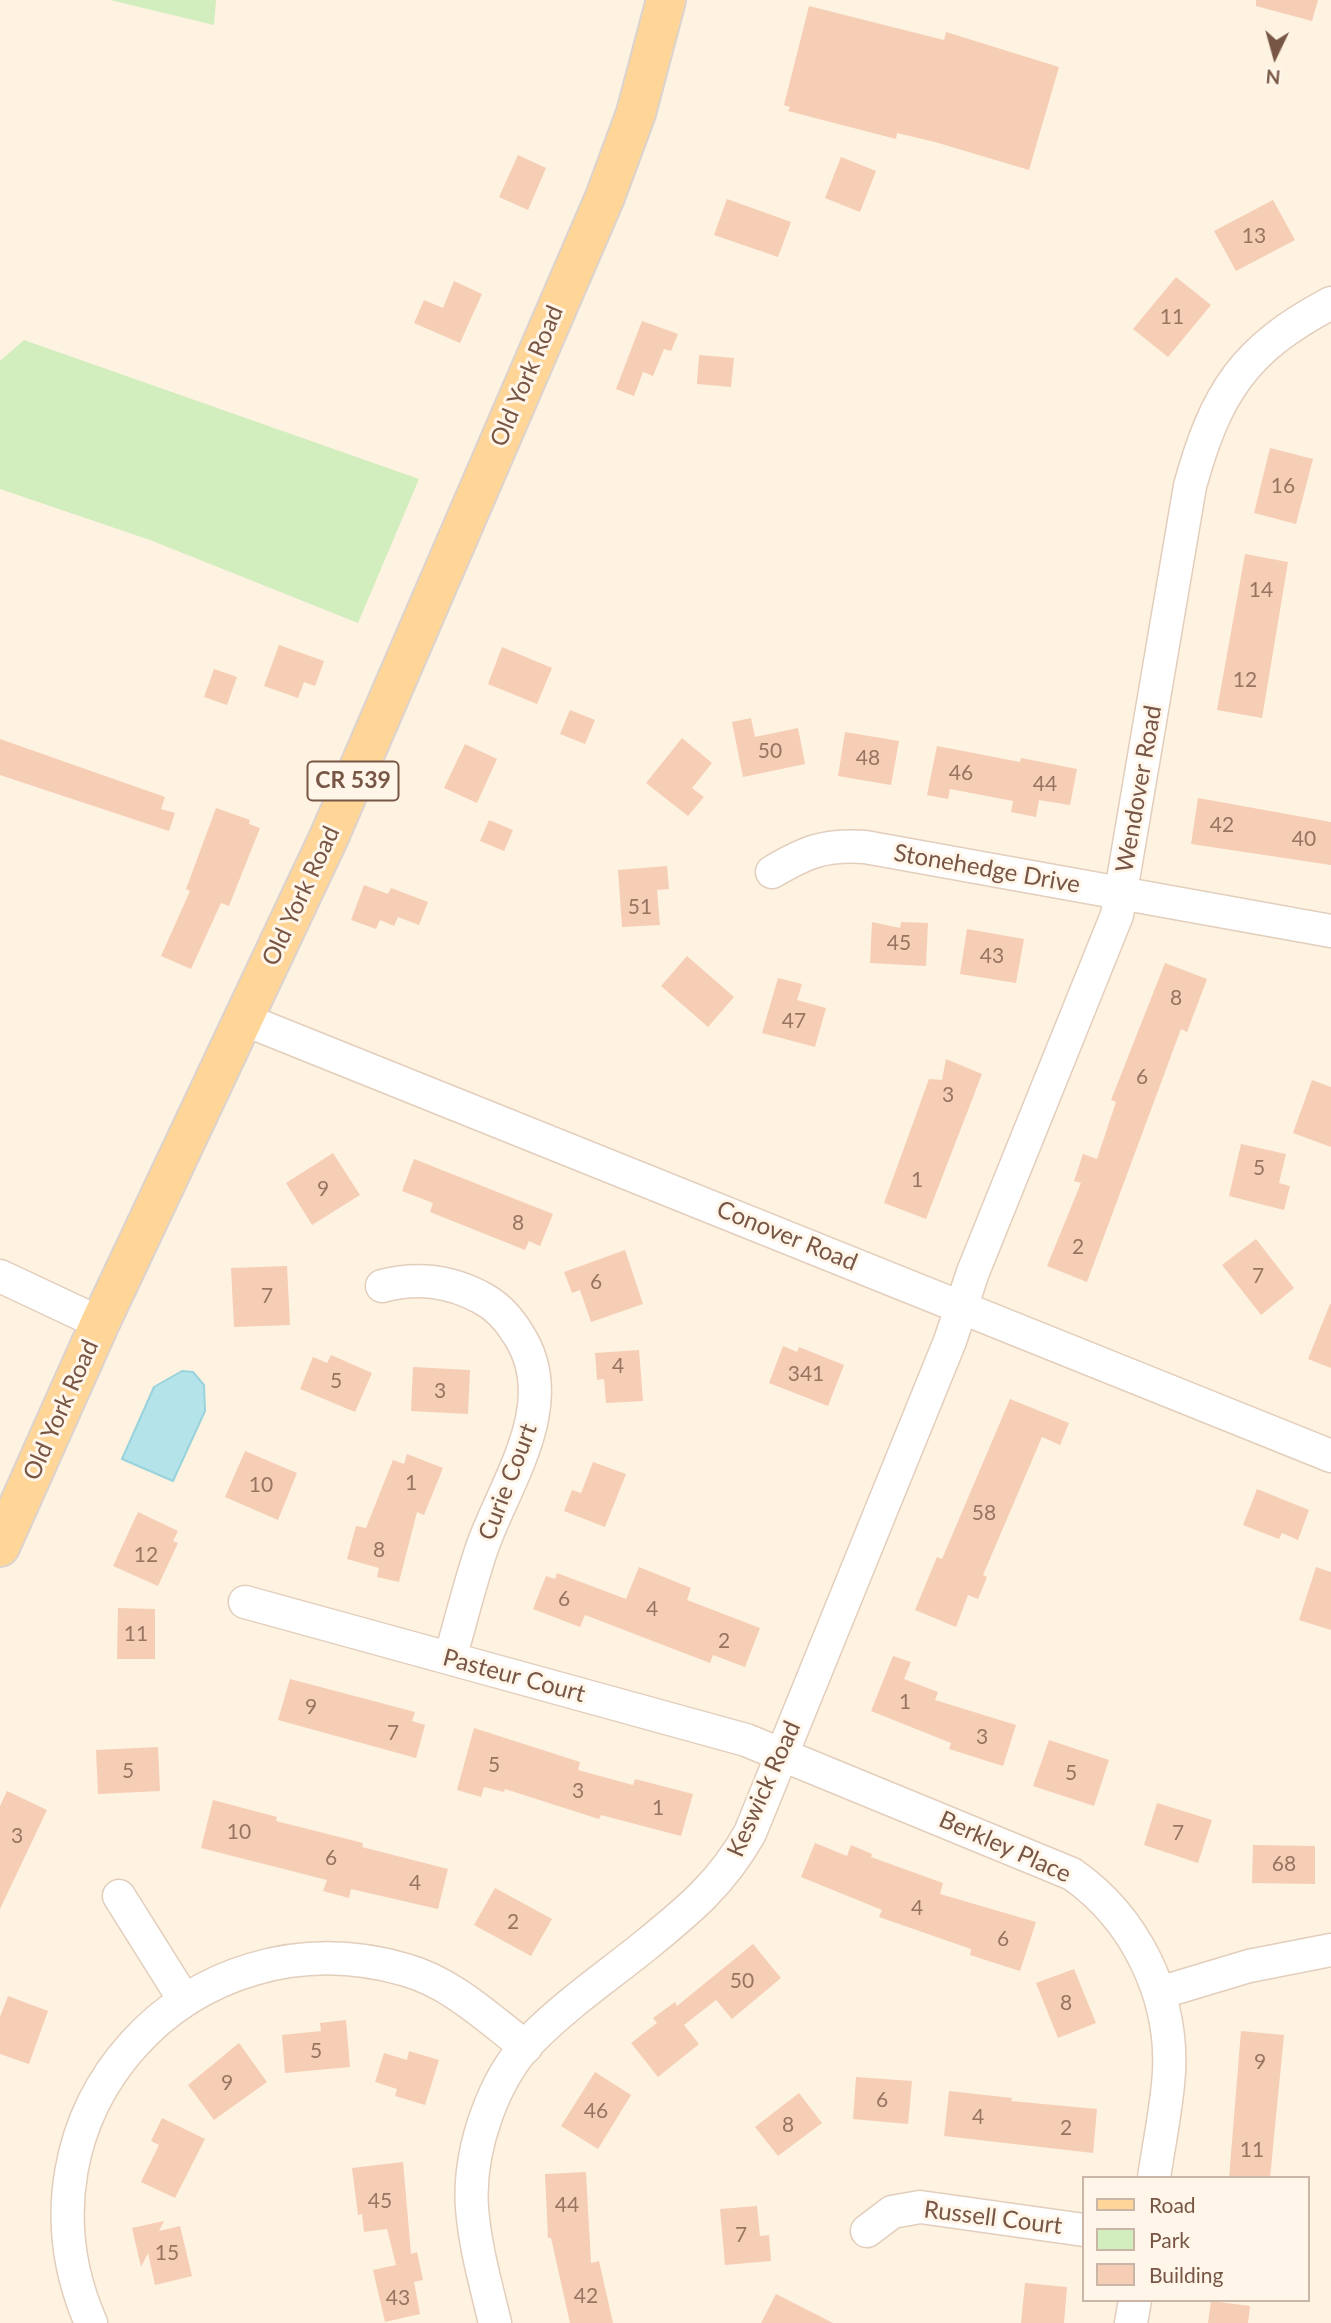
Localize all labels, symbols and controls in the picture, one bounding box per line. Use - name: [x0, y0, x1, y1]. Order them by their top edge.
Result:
- north arrow: [1240, 21, 1310, 91]
- text: N: [1265, 65, 1281, 90]
- house number: 13: [1242, 223, 1266, 249]
- street label: Old York Road: [484, 301, 570, 451]
- house number: 11: [1160, 304, 1184, 330]
- house number: 16: [1271, 473, 1295, 499]
- house number: 14: [1249, 577, 1273, 603]
- house number: 12: [1233, 667, 1257, 693]
- street label: Wendover Road: [1110, 703, 1168, 875]
- house number: 50: [758, 738, 782, 764]
- house number: 48: [856, 745, 880, 771]
- house number: 46: [949, 760, 973, 786]
- road number: CR 539: [308, 762, 398, 800]
- house number: 44: [1033, 771, 1057, 797]
- house number: 42: [1210, 812, 1234, 838]
- street label: Old York Road: [256, 822, 346, 970]
- house number: 40: [1292, 826, 1316, 852]
- street label: Stonehedge Drive: [892, 838, 1082, 900]
- house number: 51: [628, 894, 652, 920]
- house number: 45: [887, 930, 911, 956]
- house number: 43: [980, 943, 1004, 969]
- house number: 8: [1170, 985, 1182, 1011]
- house number: 47: [782, 1008, 806, 1034]
- house number: 6: [1136, 1064, 1148, 1090]
- house number: 3: [942, 1082, 954, 1108]
- house number: 5: [1253, 1155, 1265, 1181]
- house number: 1: [911, 1167, 923, 1193]
- house number: 9: [317, 1176, 329, 1202]
- street label: Conover Road: [713, 1195, 861, 1277]
- house number: 8: [512, 1210, 524, 1236]
- house number: 2: [1072, 1234, 1084, 1260]
- house number: 7: [1252, 1263, 1264, 1289]
- house number: 6: [590, 1269, 602, 1295]
- house number: 7: [261, 1283, 273, 1309]
- street label: Old York Road: [17, 1335, 105, 1485]
- house number: 4: [612, 1353, 624, 1379]
- house number: 341: [788, 1361, 824, 1387]
- house number: 5: [330, 1368, 342, 1394]
- house number: 3: [434, 1378, 446, 1404]
- street label: Curie Court: [473, 1420, 543, 1544]
- house number: 1: [405, 1470, 417, 1496]
- house number: 10: [249, 1472, 273, 1498]
- house number: 58: [972, 1500, 996, 1526]
- house number: 8: [373, 1537, 385, 1563]
- house number: 12: [134, 1542, 158, 1568]
- house number: 6: [558, 1586, 570, 1612]
- house number: 4: [646, 1596, 658, 1622]
- house number: 11: [124, 1621, 148, 1647]
- house number: 2: [718, 1628, 730, 1654]
- street label: Pasteur Court: [440, 1643, 588, 1709]
- house number: 1: [899, 1689, 911, 1715]
- house number: 9: [305, 1694, 317, 1720]
- street label: Keswick Road: [721, 1717, 807, 1861]
- house number: 7: [387, 1720, 399, 1746]
- house number: 3: [976, 1724, 988, 1750]
- house number: 5: [488, 1752, 500, 1778]
- house number: 5: [122, 1758, 134, 1784]
- house number: 5: [1065, 1760, 1077, 1786]
- house number: 3: [572, 1778, 584, 1804]
- house number: 1: [652, 1795, 664, 1821]
- street label: Berkley Place: [935, 1805, 1075, 1889]
- house number: 10: [227, 1819, 251, 1845]
- house number: 7: [1172, 1820, 1184, 1846]
- house number: 3: [11, 1823, 23, 1849]
- house number: 6: [325, 1845, 337, 1871]
- house number: 68: [1272, 1851, 1296, 1877]
- house number: 4: [409, 1870, 421, 1896]
- house number: 4: [911, 1895, 923, 1921]
- house number: 2: [507, 1909, 519, 1935]
- house number: 6: [997, 1926, 1009, 1952]
- house number: 50: [730, 1968, 754, 1994]
- house number: 8: [1060, 1990, 1072, 2016]
- house number: 5: [310, 2038, 322, 2064]
- house number: 9: [1254, 2049, 1266, 2075]
- house number: 9: [221, 2070, 233, 2096]
- house number: 6: [876, 2087, 888, 2113]
- house number: 46: [584, 2098, 608, 2124]
- house number: 4: [972, 2104, 984, 2130]
- house number: 8: [782, 2112, 794, 2138]
- house number: 2: [1060, 2115, 1072, 2141]
- house number: 11: [1240, 2137, 1264, 2163]
- legend: [1082, 2176, 1310, 2302]
- house number: 45: [368, 2188, 392, 2214]
- house number: 44: [555, 2192, 579, 2218]
- text: Road: [1149, 2192, 1196, 2217]
- street label: Russell Court: [922, 2195, 1064, 2241]
- house number: 7: [735, 2222, 747, 2248]
- text: Park: [1149, 2227, 1190, 2252]
- house number: 15: [155, 2240, 179, 2266]
- text: Building: [1149, 2262, 1224, 2287]
- house number: 42: [574, 2283, 598, 2309]
- house number: 43: [386, 2285, 410, 2311]

